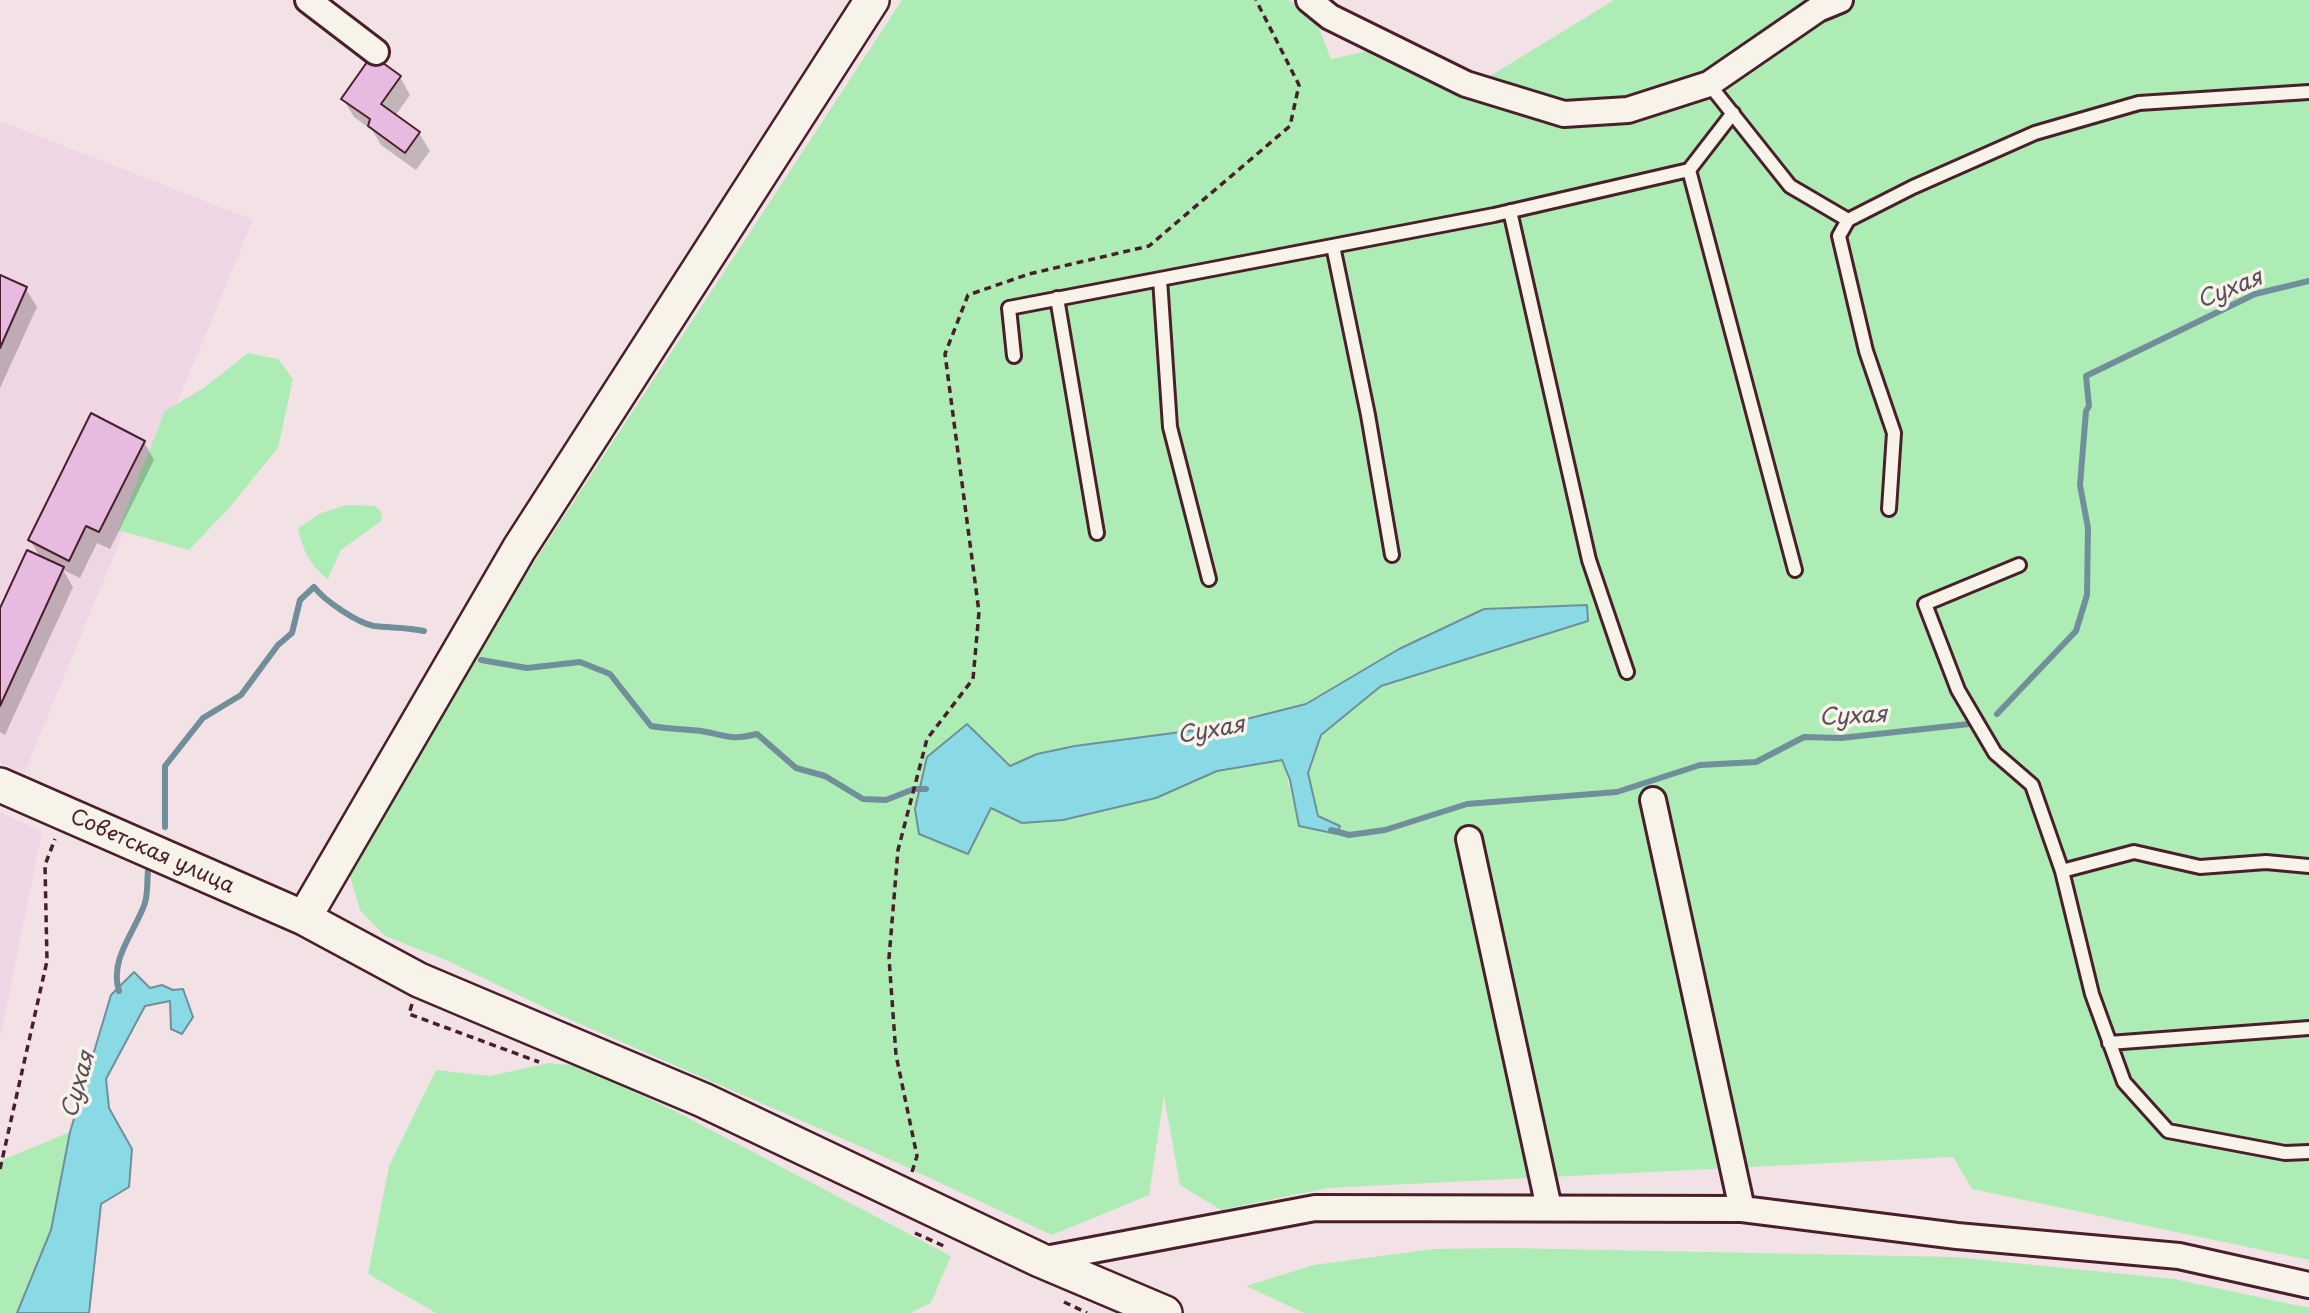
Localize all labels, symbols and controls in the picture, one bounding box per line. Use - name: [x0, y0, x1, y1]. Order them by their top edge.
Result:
- water label: Сухая: [2193, 264, 2267, 316]
- water label: Сухая: [1818, 701, 1888, 733]
- water label: Сухая: [1175, 711, 1247, 751]
- street label: Советская улица: [66, 804, 238, 900]
- water label: Сухая: [56, 1048, 102, 1122]

